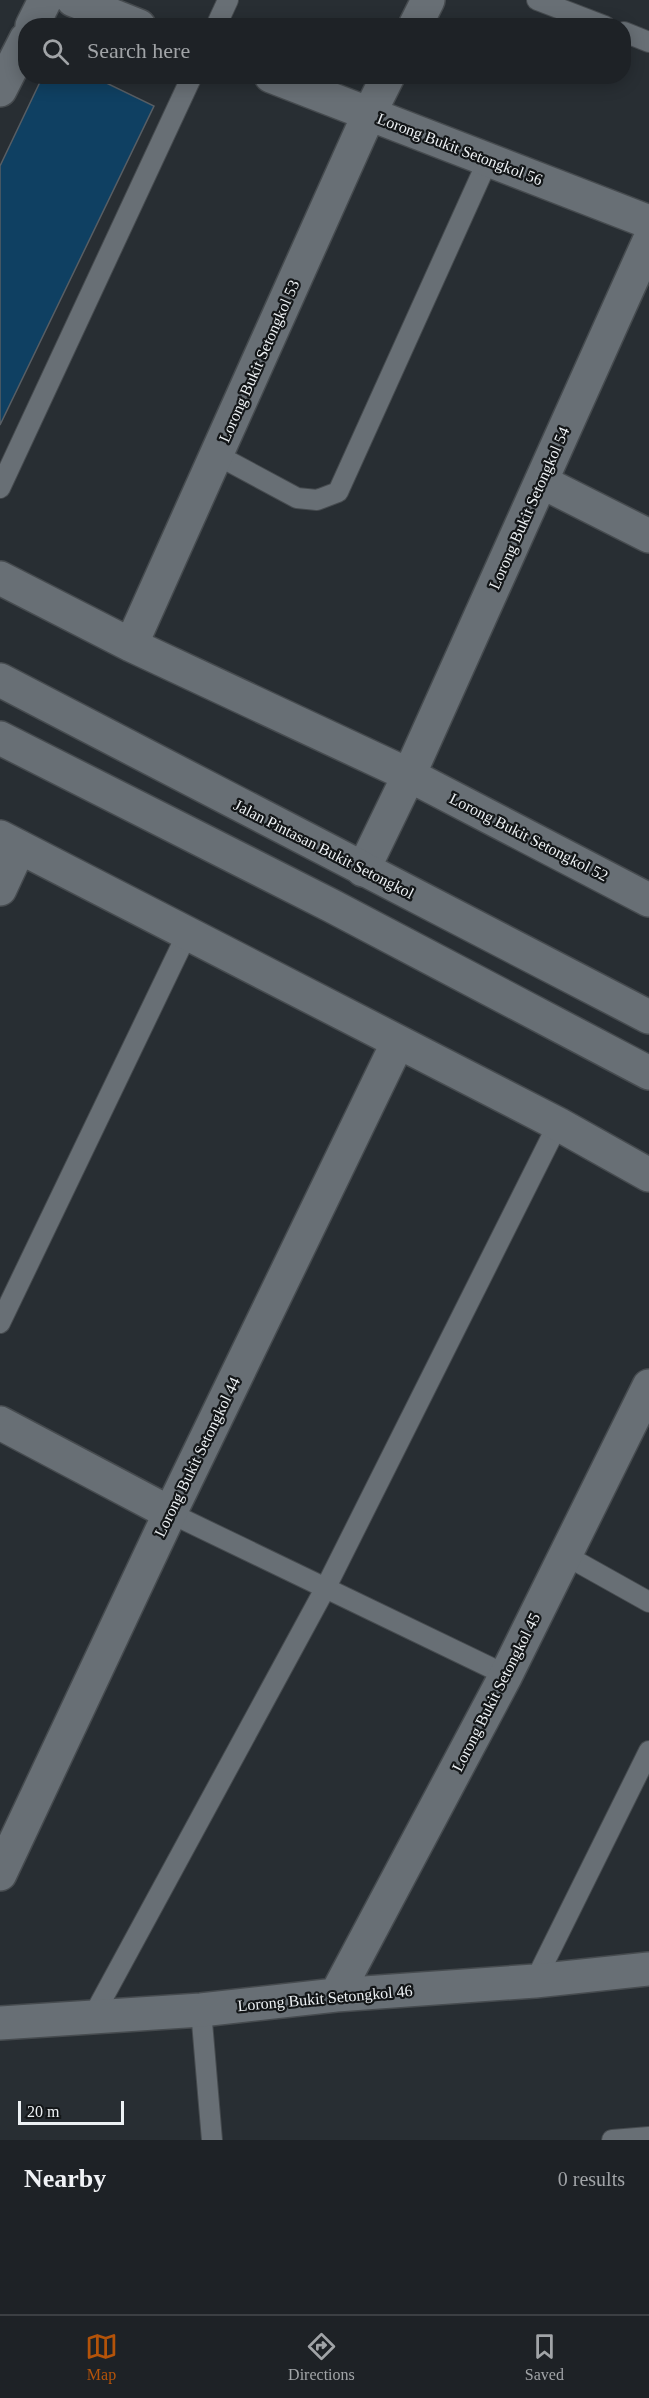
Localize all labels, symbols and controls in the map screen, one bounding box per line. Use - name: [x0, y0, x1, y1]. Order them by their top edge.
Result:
- search box: [18, 18, 631, 84]
- icon: search: [39, 35, 72, 68]
- text: Search here: [87, 38, 190, 63]
- street label: Lorong Bukit Setongkol 56: [375, 110, 545, 189]
- street label: Lorong Bukit Setongkol 53: [216, 277, 303, 445]
- street label: Lorong Bukit Setongkol 54: [486, 424, 573, 592]
- street label: Lorong Bukit Setongkol 52: [446, 790, 611, 885]
- street label: Jalan Pintasan Bukit Setongkol: [231, 796, 417, 903]
- street label: Lorong Bukit Setongkol 44: [151, 1374, 244, 1540]
- street label: Lorong Bukit Setongkol 45: [449, 1610, 544, 1775]
- street label: Lorong Bukit Setongkol 46: [237, 1982, 413, 2015]
- scale bar: [18, 2098, 124, 2126]
- text: 20 m: [27, 2103, 59, 2120]
- text: Nearby: [24, 2164, 106, 2193]
- text: 0 results: [558, 2168, 625, 2190]
- tab: Map: [85, 2330, 118, 2384]
- tab: Directions: [288, 2330, 355, 2384]
- tab: Saved: [525, 2330, 564, 2384]

